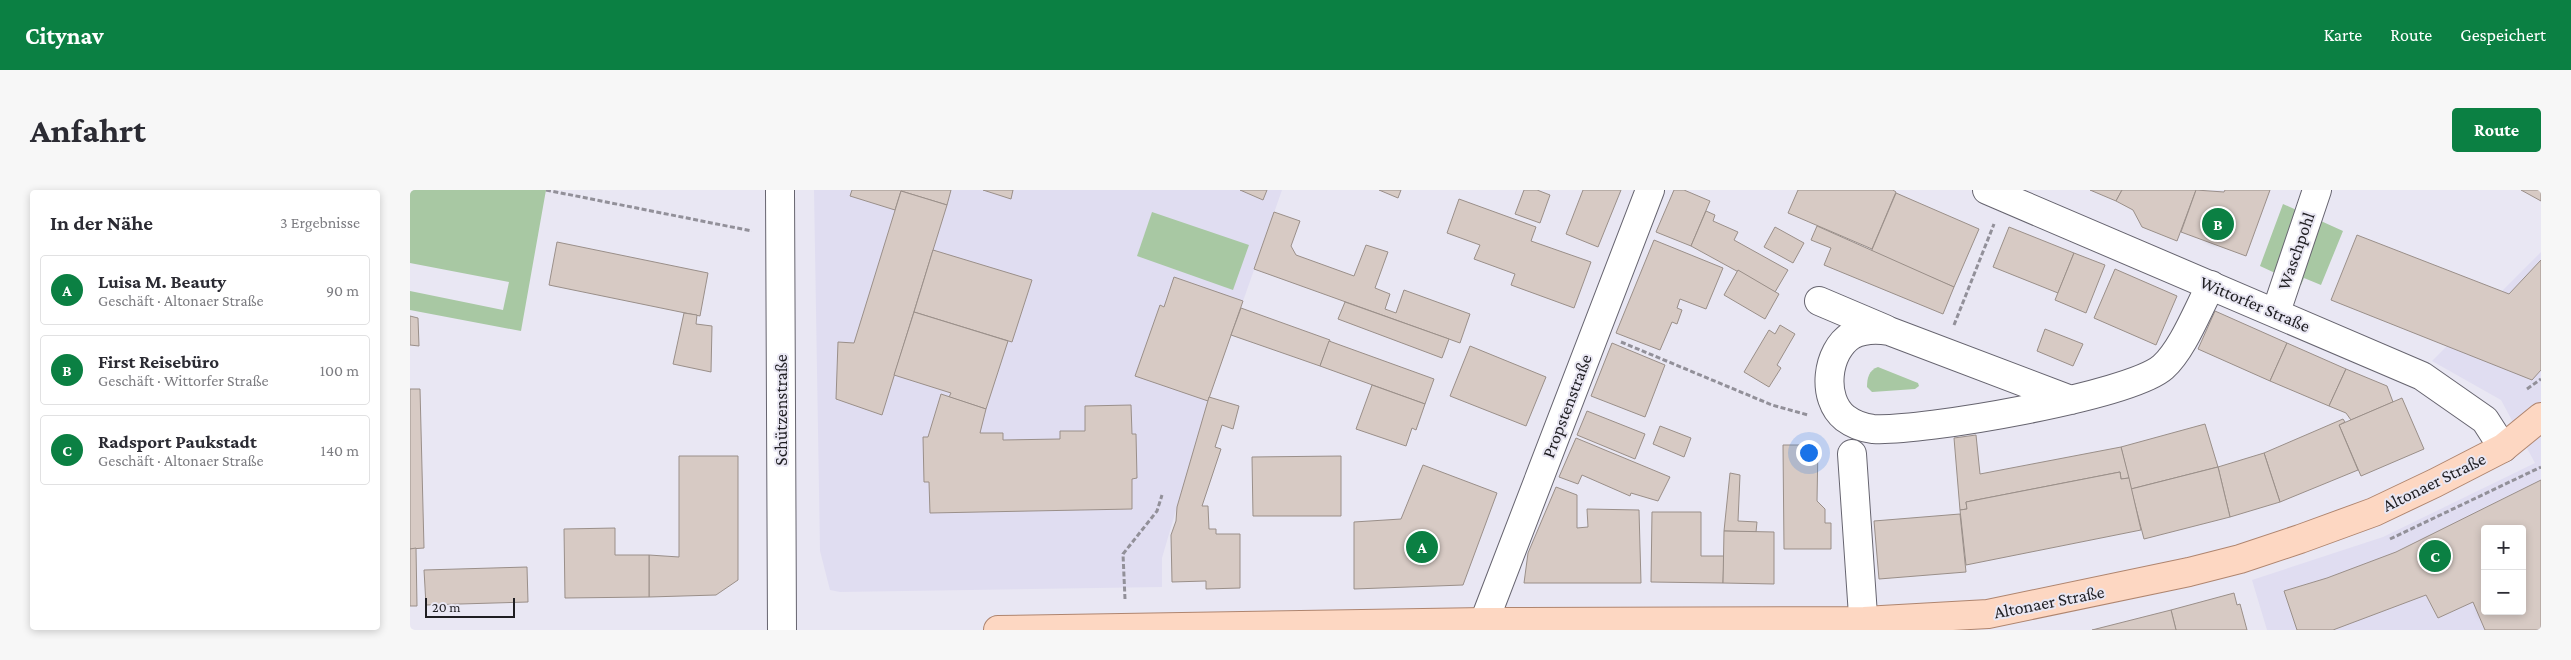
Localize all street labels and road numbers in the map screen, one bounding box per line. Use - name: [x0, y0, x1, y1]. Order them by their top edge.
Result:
- street label: Waschpohl: [2273, 209, 2319, 293]
- street label: Wittorfer Straße: [2197, 272, 2313, 336]
- street label: Propstenstraße: [1538, 351, 1596, 461]
- street label: Schützenstraße: [771, 354, 791, 466]
- street label: Altonaer Straße: [2379, 448, 2489, 516]
- street label: Altonaer Straße: [1992, 581, 2106, 623]

